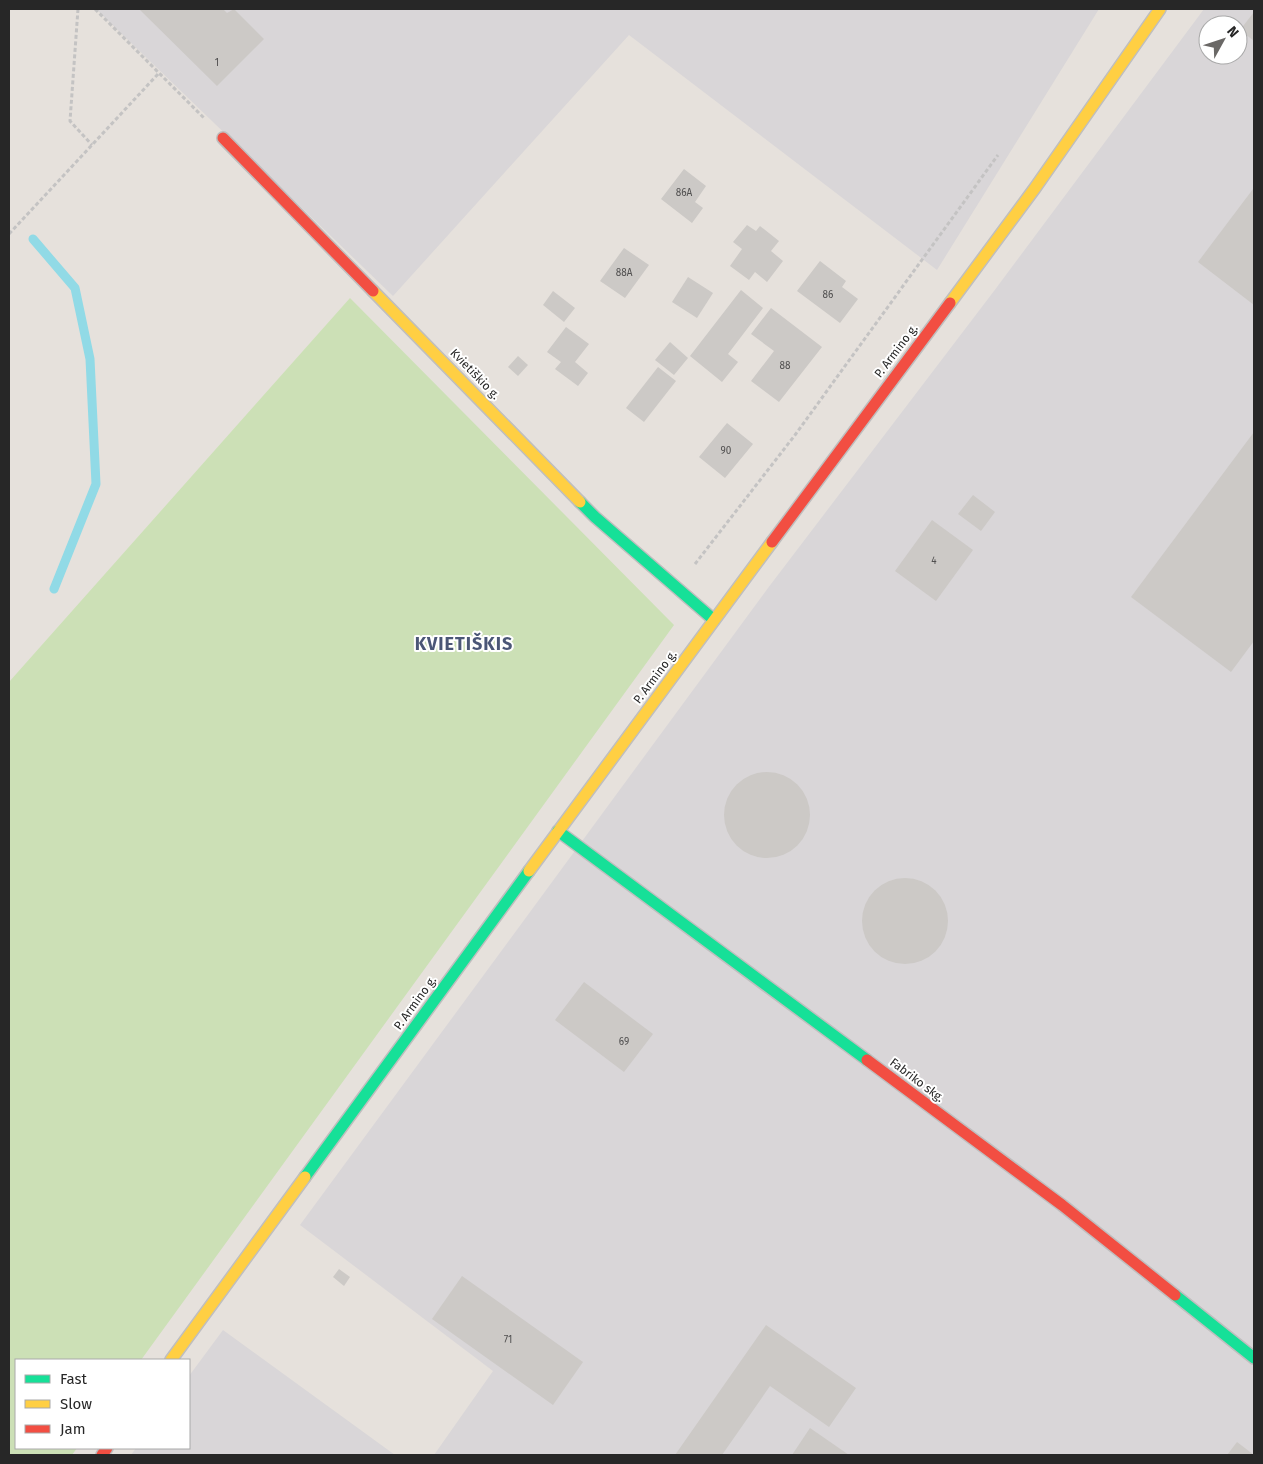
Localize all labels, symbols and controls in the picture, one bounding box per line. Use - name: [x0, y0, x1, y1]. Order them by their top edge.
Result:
- north arrow: [1198, 15, 1248, 65]
- text: N: [1223, 23, 1242, 41]
- house number: 1: [215, 57, 219, 69]
- house number: 86A: [676, 187, 693, 199]
- house number: 88A: [616, 267, 633, 279]
- house number: 86: [823, 289, 833, 301]
- street label: P. Armino g.: [871, 321, 921, 380]
- street label: Kvietiškio g.: [447, 346, 503, 402]
- house number: 88: [779, 360, 791, 372]
- house number: 90: [721, 445, 732, 457]
- house number: 4: [931, 555, 937, 567]
- district label: KVIETIŠKIS: [415, 632, 513, 655]
- street label: P. Armino g.: [630, 647, 680, 706]
- street label: P. Armino g.: [391, 973, 439, 1033]
- house number: 69: [619, 1036, 629, 1048]
- street label: Fabriko skg.: [887, 1055, 947, 1105]
- house number: 71: [504, 1334, 512, 1346]
- legend: [15, 1359, 190, 1449]
- text: Fast: [60, 1370, 87, 1388]
- text: Slow: [60, 1395, 92, 1413]
- text: Jam: [60, 1420, 86, 1438]

